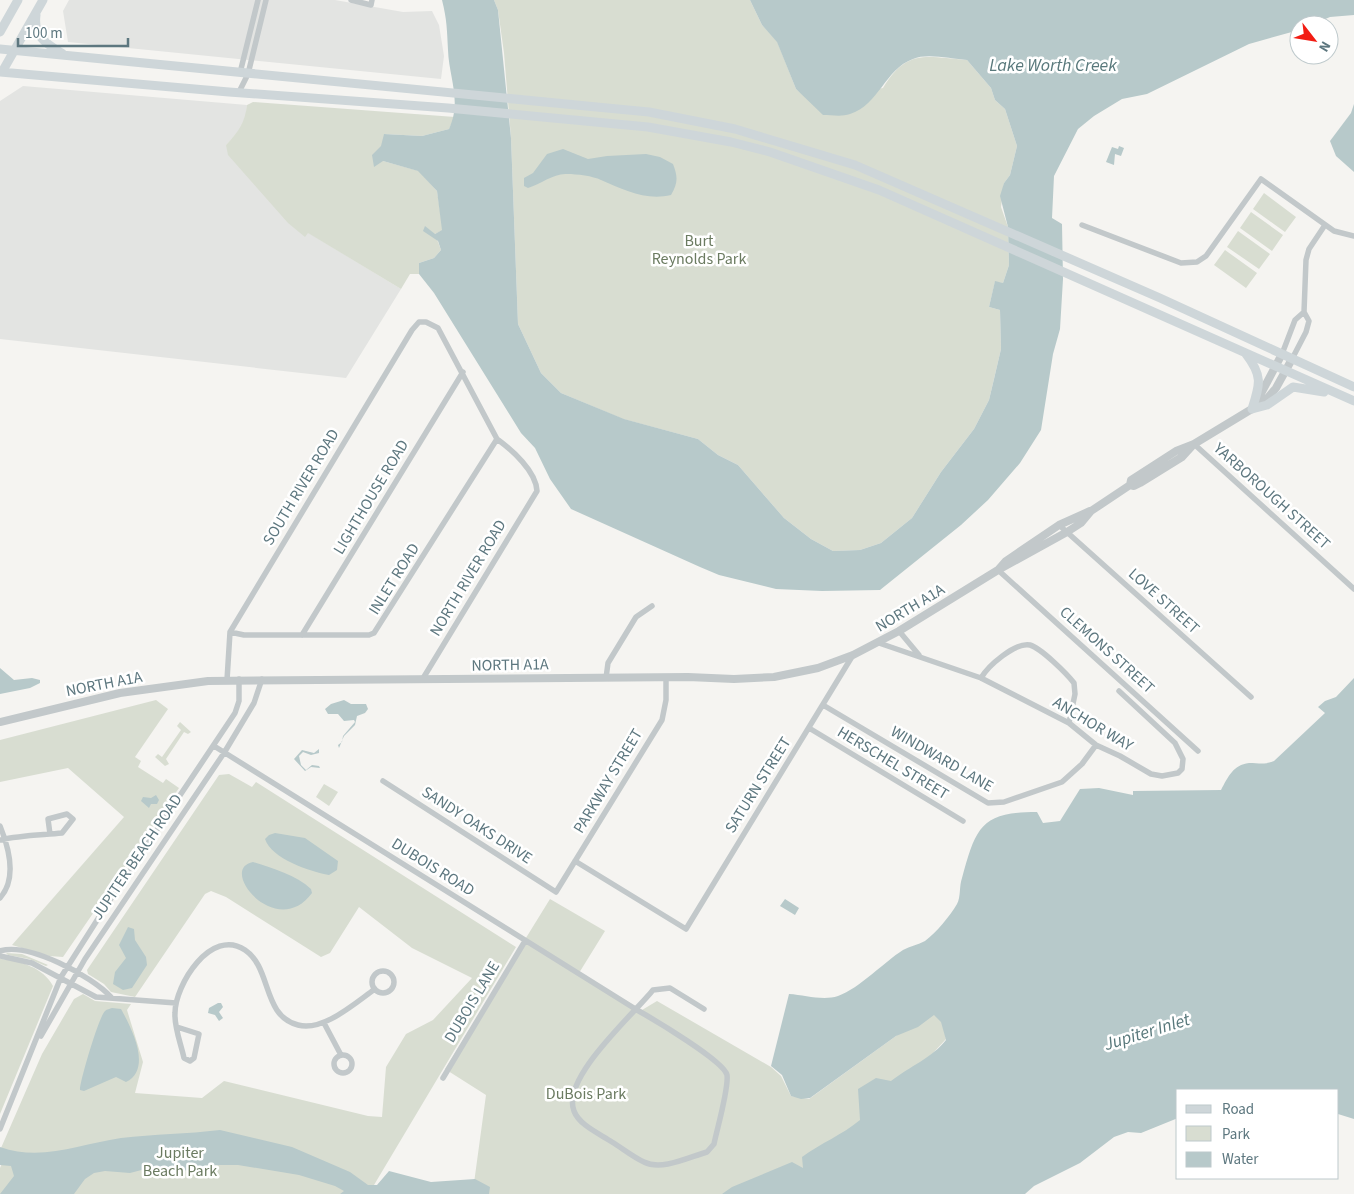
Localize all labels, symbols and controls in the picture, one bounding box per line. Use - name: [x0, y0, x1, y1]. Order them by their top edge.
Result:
- scale bar: [18, 15, 128, 47]
- north arrow: [1289, 15, 1339, 65]
- text: 100 m: [25, 23, 63, 44]
- text: N: [1313, 37, 1335, 55]
- water label: Lake Worth Creek: [989, 53, 1117, 78]
- park label: Burt Reynolds Park: [652, 230, 746, 270]
- street label: SOUTH RIVER ROAD: [258, 425, 345, 549]
- street label: LIGHTHOUSE ROAD: [328, 435, 414, 559]
- street label: YARBOROUGH STREET: [1208, 437, 1335, 555]
- street label: NORTH RIVER ROAD: [424, 515, 512, 640]
- street label: INLET ROAD: [363, 539, 425, 619]
- street label: LOVE STREET: [1124, 563, 1205, 639]
- street label: NORTH A1A: [871, 578, 949, 637]
- street label: CLEMONS STREET: [1055, 601, 1160, 699]
- street label: NORTH A1A: [471, 653, 549, 677]
- street label: NORTH A1A: [64, 666, 144, 702]
- street label: ANCHOR WAY: [1049, 691, 1138, 757]
- street label: HERSCHEL STREET: [833, 721, 953, 805]
- street label: WINDWARD LANE: [886, 721, 998, 797]
- street label: PARKWAY STREET: [568, 724, 648, 837]
- street label: SATURN STREET: [720, 732, 796, 837]
- street label: SANDY OAKS DRIVE: [417, 781, 537, 869]
- street label: JUPITER BEACH ROAD: [87, 789, 188, 924]
- street label: DUBOIS ROAD: [387, 833, 479, 901]
- street label: DUBOIS LANE: [439, 957, 505, 1047]
- water label: Jupiter Inlet: [1100, 1007, 1194, 1057]
- park label: DuBois Park: [546, 1083, 626, 1105]
- legend: [1176, 1089, 1339, 1179]
- text: Road: [1222, 1099, 1254, 1120]
- text: Park: [1222, 1124, 1251, 1145]
- park label: Jupiter Beach Park: [143, 1142, 217, 1182]
- text: Water: [1222, 1149, 1259, 1170]

